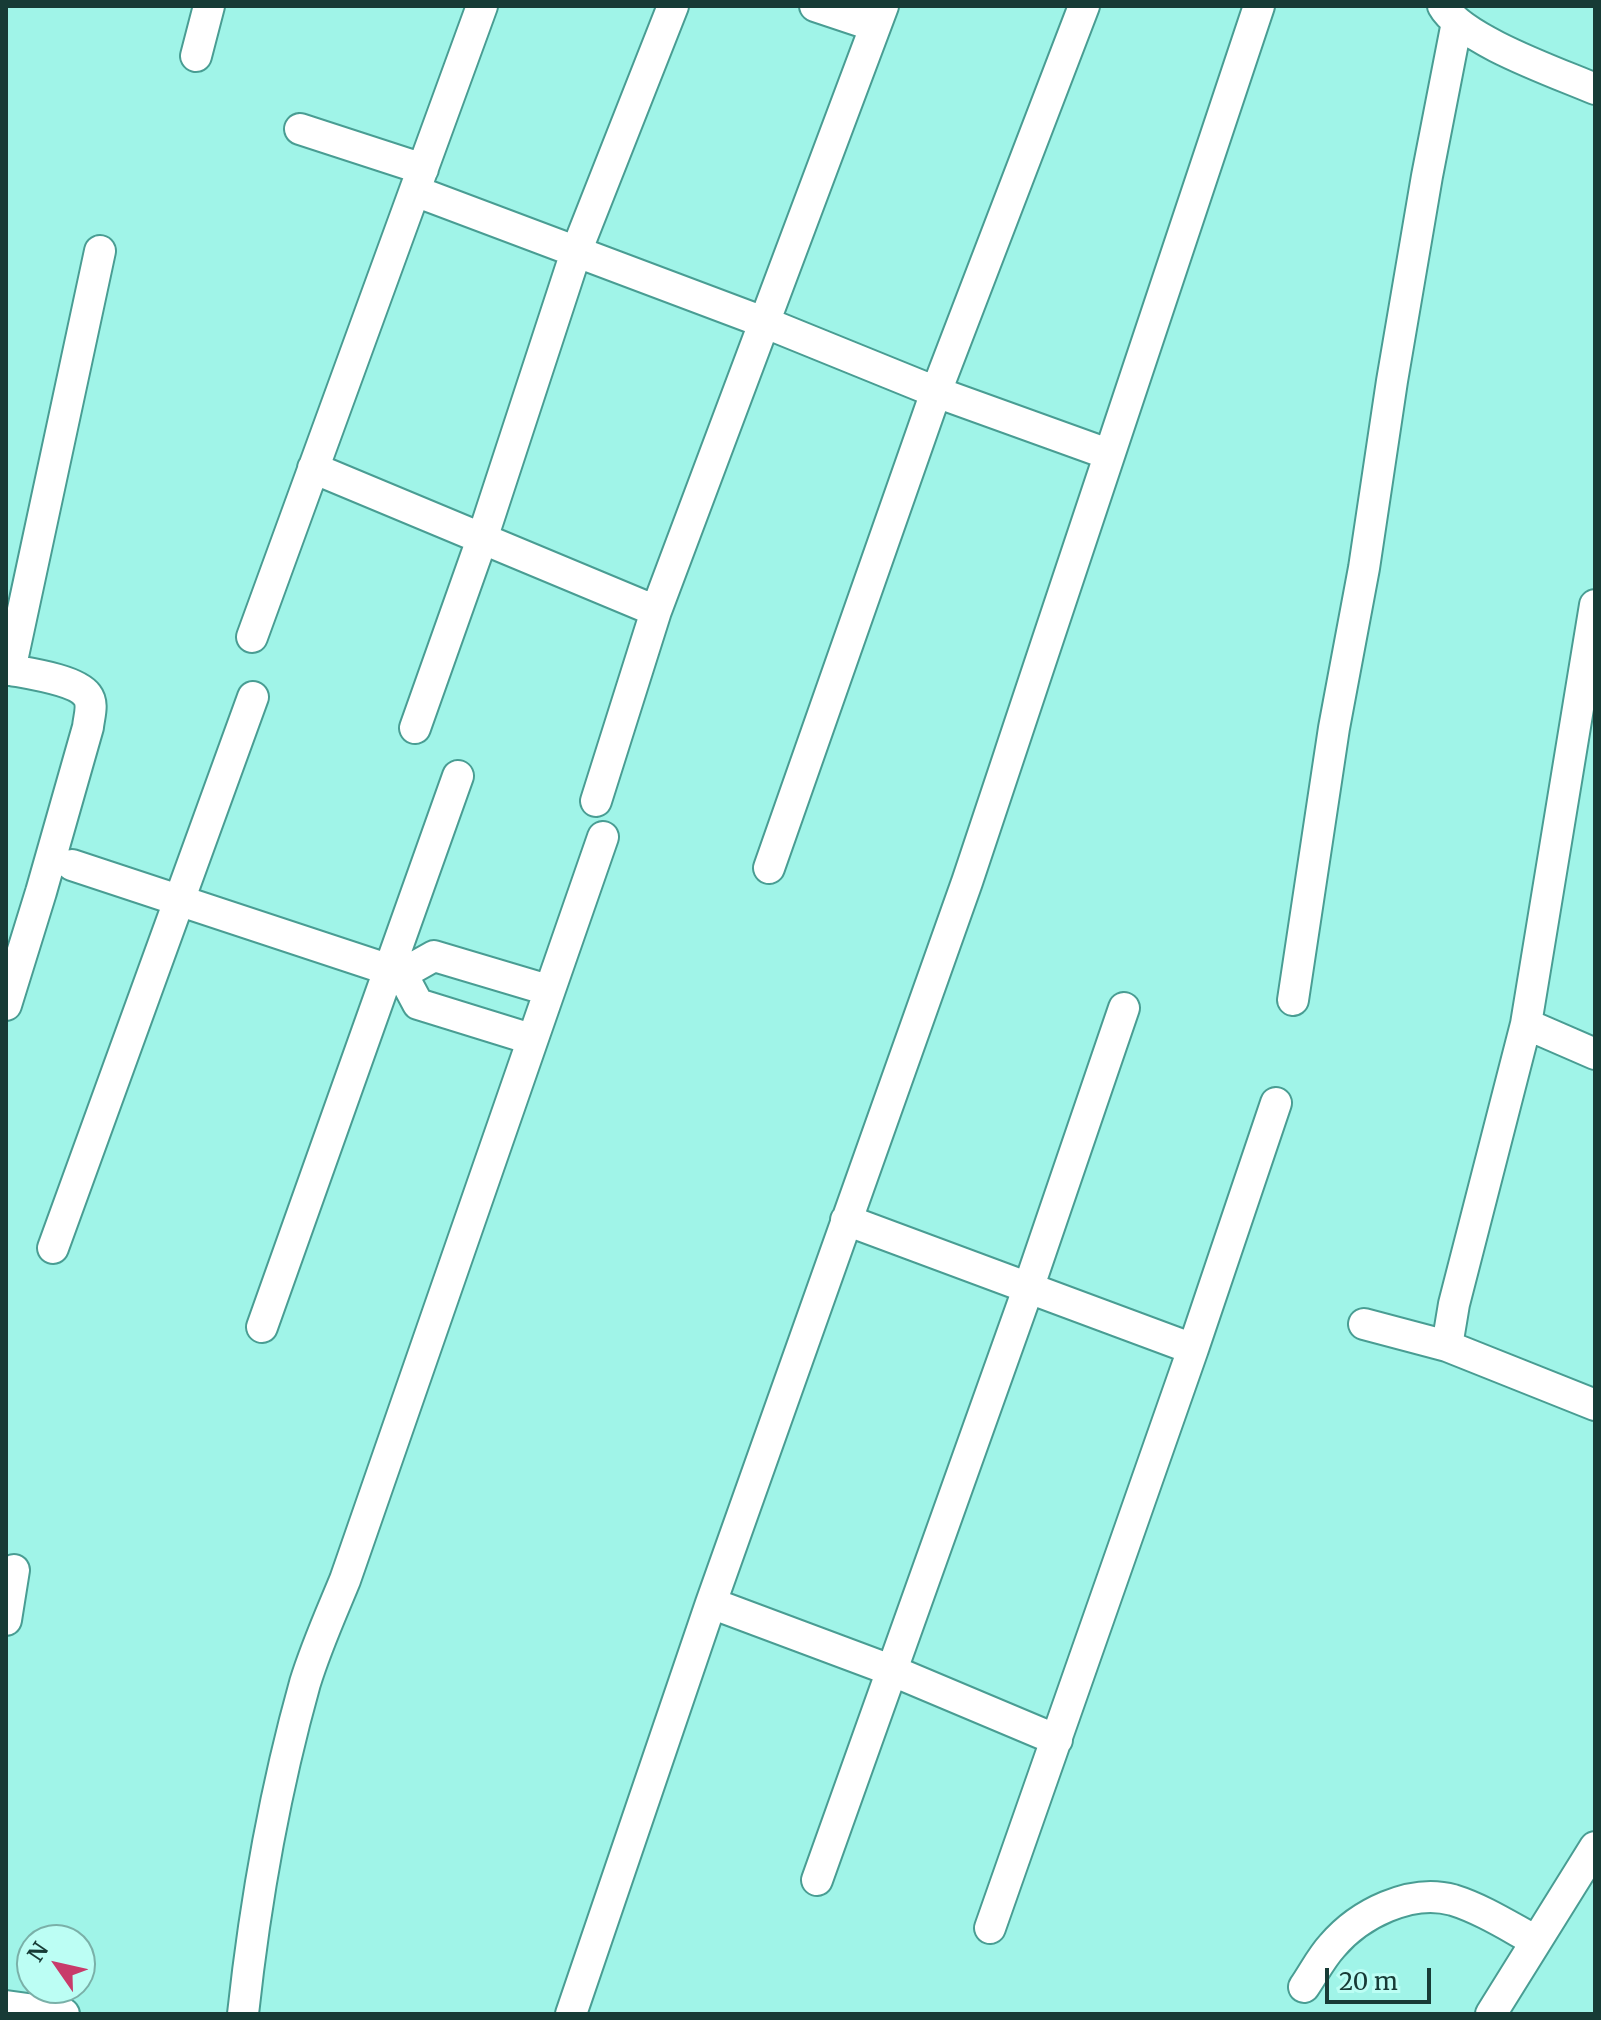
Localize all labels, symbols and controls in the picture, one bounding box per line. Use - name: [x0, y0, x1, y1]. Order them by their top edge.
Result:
- north arrow: [16, 1924, 96, 2004]
- text: N: [21, 1937, 54, 1967]
- scale bar: [1329, 1952, 1435, 2002]
- text: 20 m: [1339, 1966, 1398, 1997]

